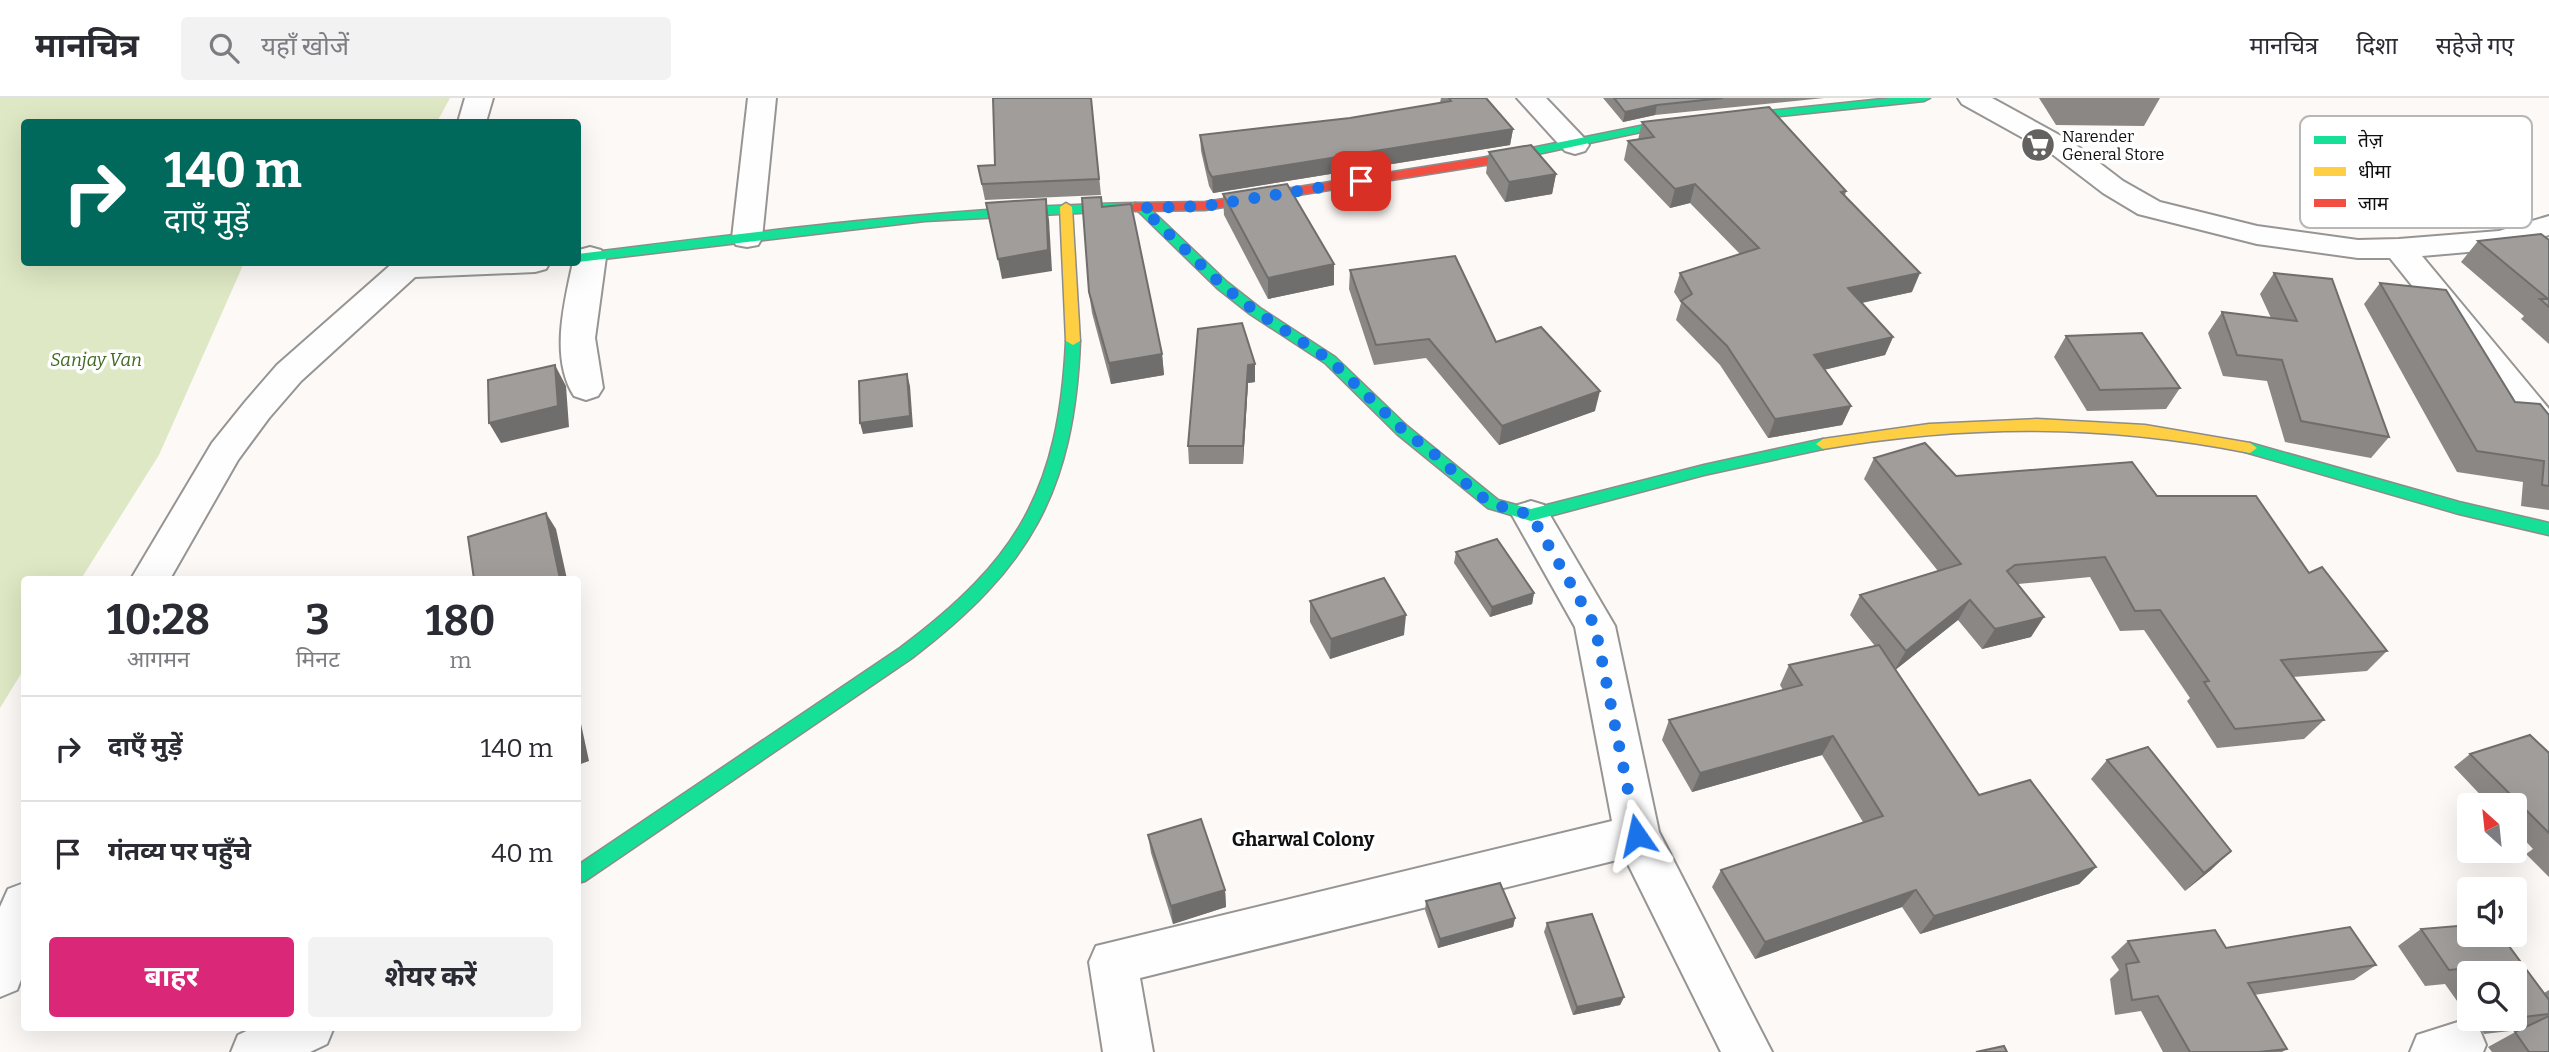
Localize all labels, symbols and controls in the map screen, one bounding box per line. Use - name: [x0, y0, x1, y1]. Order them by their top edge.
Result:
- search box: [181, 17, 671, 80]
- text: मानचित्र: [35, 26, 139, 66]
- icon: search: [205, 29, 243, 67]
- text: यहाँ खोजें: [261, 31, 349, 62]
- text: मानचित्र: [2250, 32, 2318, 60]
- text: दिशा: [2356, 32, 2398, 60]
- text: सहेजे गए: [2436, 32, 2514, 60]
- legend: [2300, 116, 2532, 228]
- supermarket icon: Narender General Store: [2019, 126, 2057, 164]
- place label: Narender General Store: [2062, 127, 2164, 164]
- text: तेज़: [2358, 129, 2384, 152]
- text: 140 m: [164, 141, 302, 200]
- icon: right: [49, 147, 140, 238]
- pin: [1331, 151, 1391, 211]
- text: धीमा: [2358, 160, 2392, 183]
- icon: arrive: [1342, 162, 1380, 200]
- text: जाम: [2358, 192, 2389, 215]
- text: दाएँ मुड़ें: [164, 201, 250, 239]
- park label: Sanjay Van: [50, 349, 142, 371]
- text: 10:28: [107, 595, 210, 645]
- text: 3: [306, 595, 330, 645]
- text: 180: [425, 596, 495, 646]
- text: आगमन: [127, 645, 190, 673]
- text: मिनट: [296, 645, 340, 673]
- text: m: [449, 646, 471, 674]
- icon: right: [49, 730, 87, 768]
- text: दाएँ मुड़ें: [108, 731, 183, 762]
- text: 140 m: [481, 733, 553, 764]
- north arrow: [2457, 793, 2527, 863]
- map controls: [2457, 793, 2527, 1031]
- position arrow: [1600, 798, 1674, 872]
- district label: Gharwal Colony: [1232, 828, 1375, 851]
- icon: arrive: [49, 835, 87, 873]
- text: गंतव्य पर पहुँचे: [108, 836, 251, 867]
- text: 40 m: [491, 838, 553, 869]
- button: sound: [2457, 877, 2527, 947]
- button: बाहर: [49, 937, 294, 1017]
- button: शेयर करें: [308, 937, 553, 1017]
- button: search: [2457, 961, 2527, 1031]

